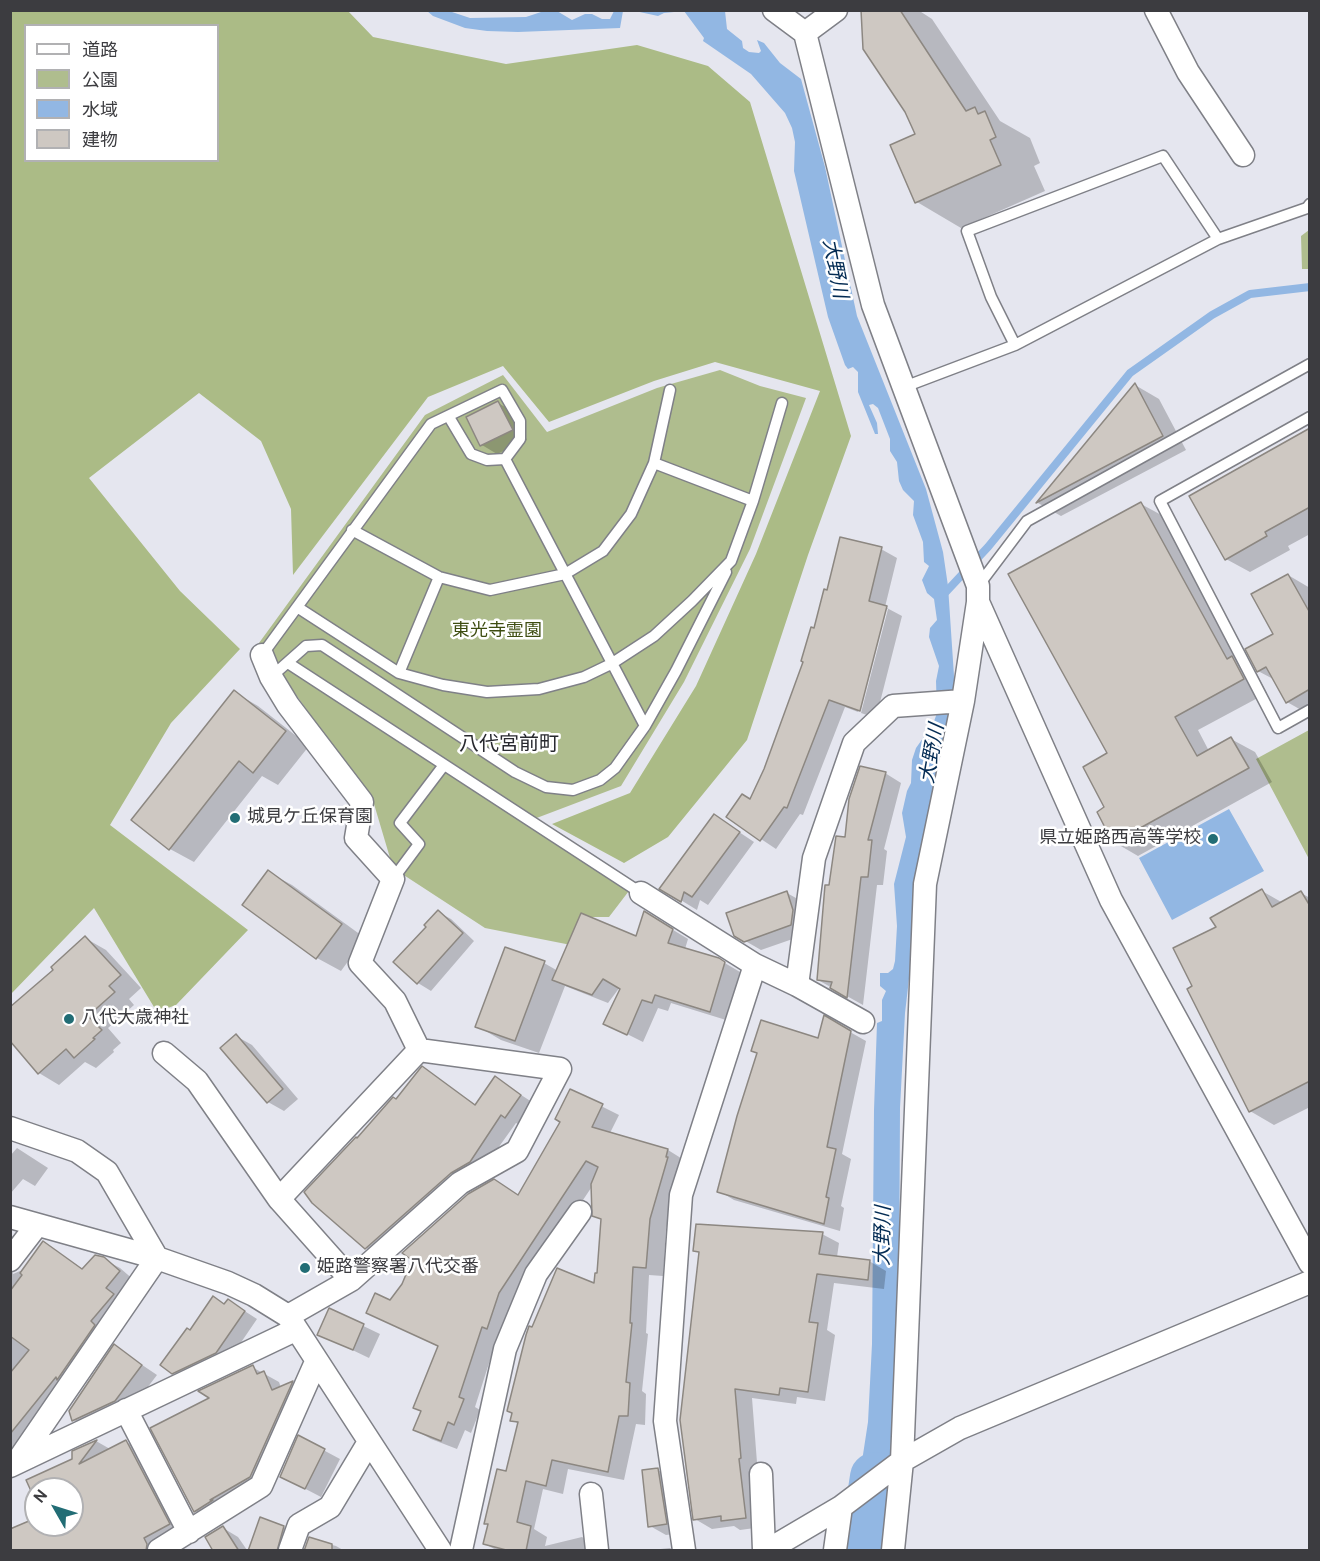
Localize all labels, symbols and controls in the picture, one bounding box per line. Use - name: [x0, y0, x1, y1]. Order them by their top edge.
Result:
- legend: [24, 24, 219, 162]
- text: 道路: [82, 40, 118, 63]
- text: 公園: [82, 70, 118, 93]
- text: 水域: [82, 100, 118, 123]
- text: 建物: [82, 130, 118, 153]
- water label: 大野川: [815, 237, 851, 301]
- park label: 東光寺霊園: [452, 621, 542, 643]
- water label: 大野川: [917, 722, 951, 786]
- district label: 八代宮前町: [459, 734, 559, 758]
- place label: 城見ケ丘保育園: [247, 807, 373, 829]
- marker: 城見ケ丘保育園: [228, 811, 242, 825]
- place label: 県立姫路西高等学校: [1039, 828, 1201, 850]
- marker: 県立姫路西高等学校: [1206, 832, 1220, 846]
- place label: 八代大歳神社: [81, 1008, 189, 1030]
- marker: 八代大歳神社: [62, 1012, 76, 1026]
- water label: 大野川: [872, 1206, 898, 1266]
- place label: 姫路警察署八代交番: [317, 1257, 479, 1279]
- marker: 姫路警察署八代交番: [298, 1261, 312, 1275]
- north arrow: [24, 1477, 84, 1537]
- text: N: [30, 1486, 53, 1508]

